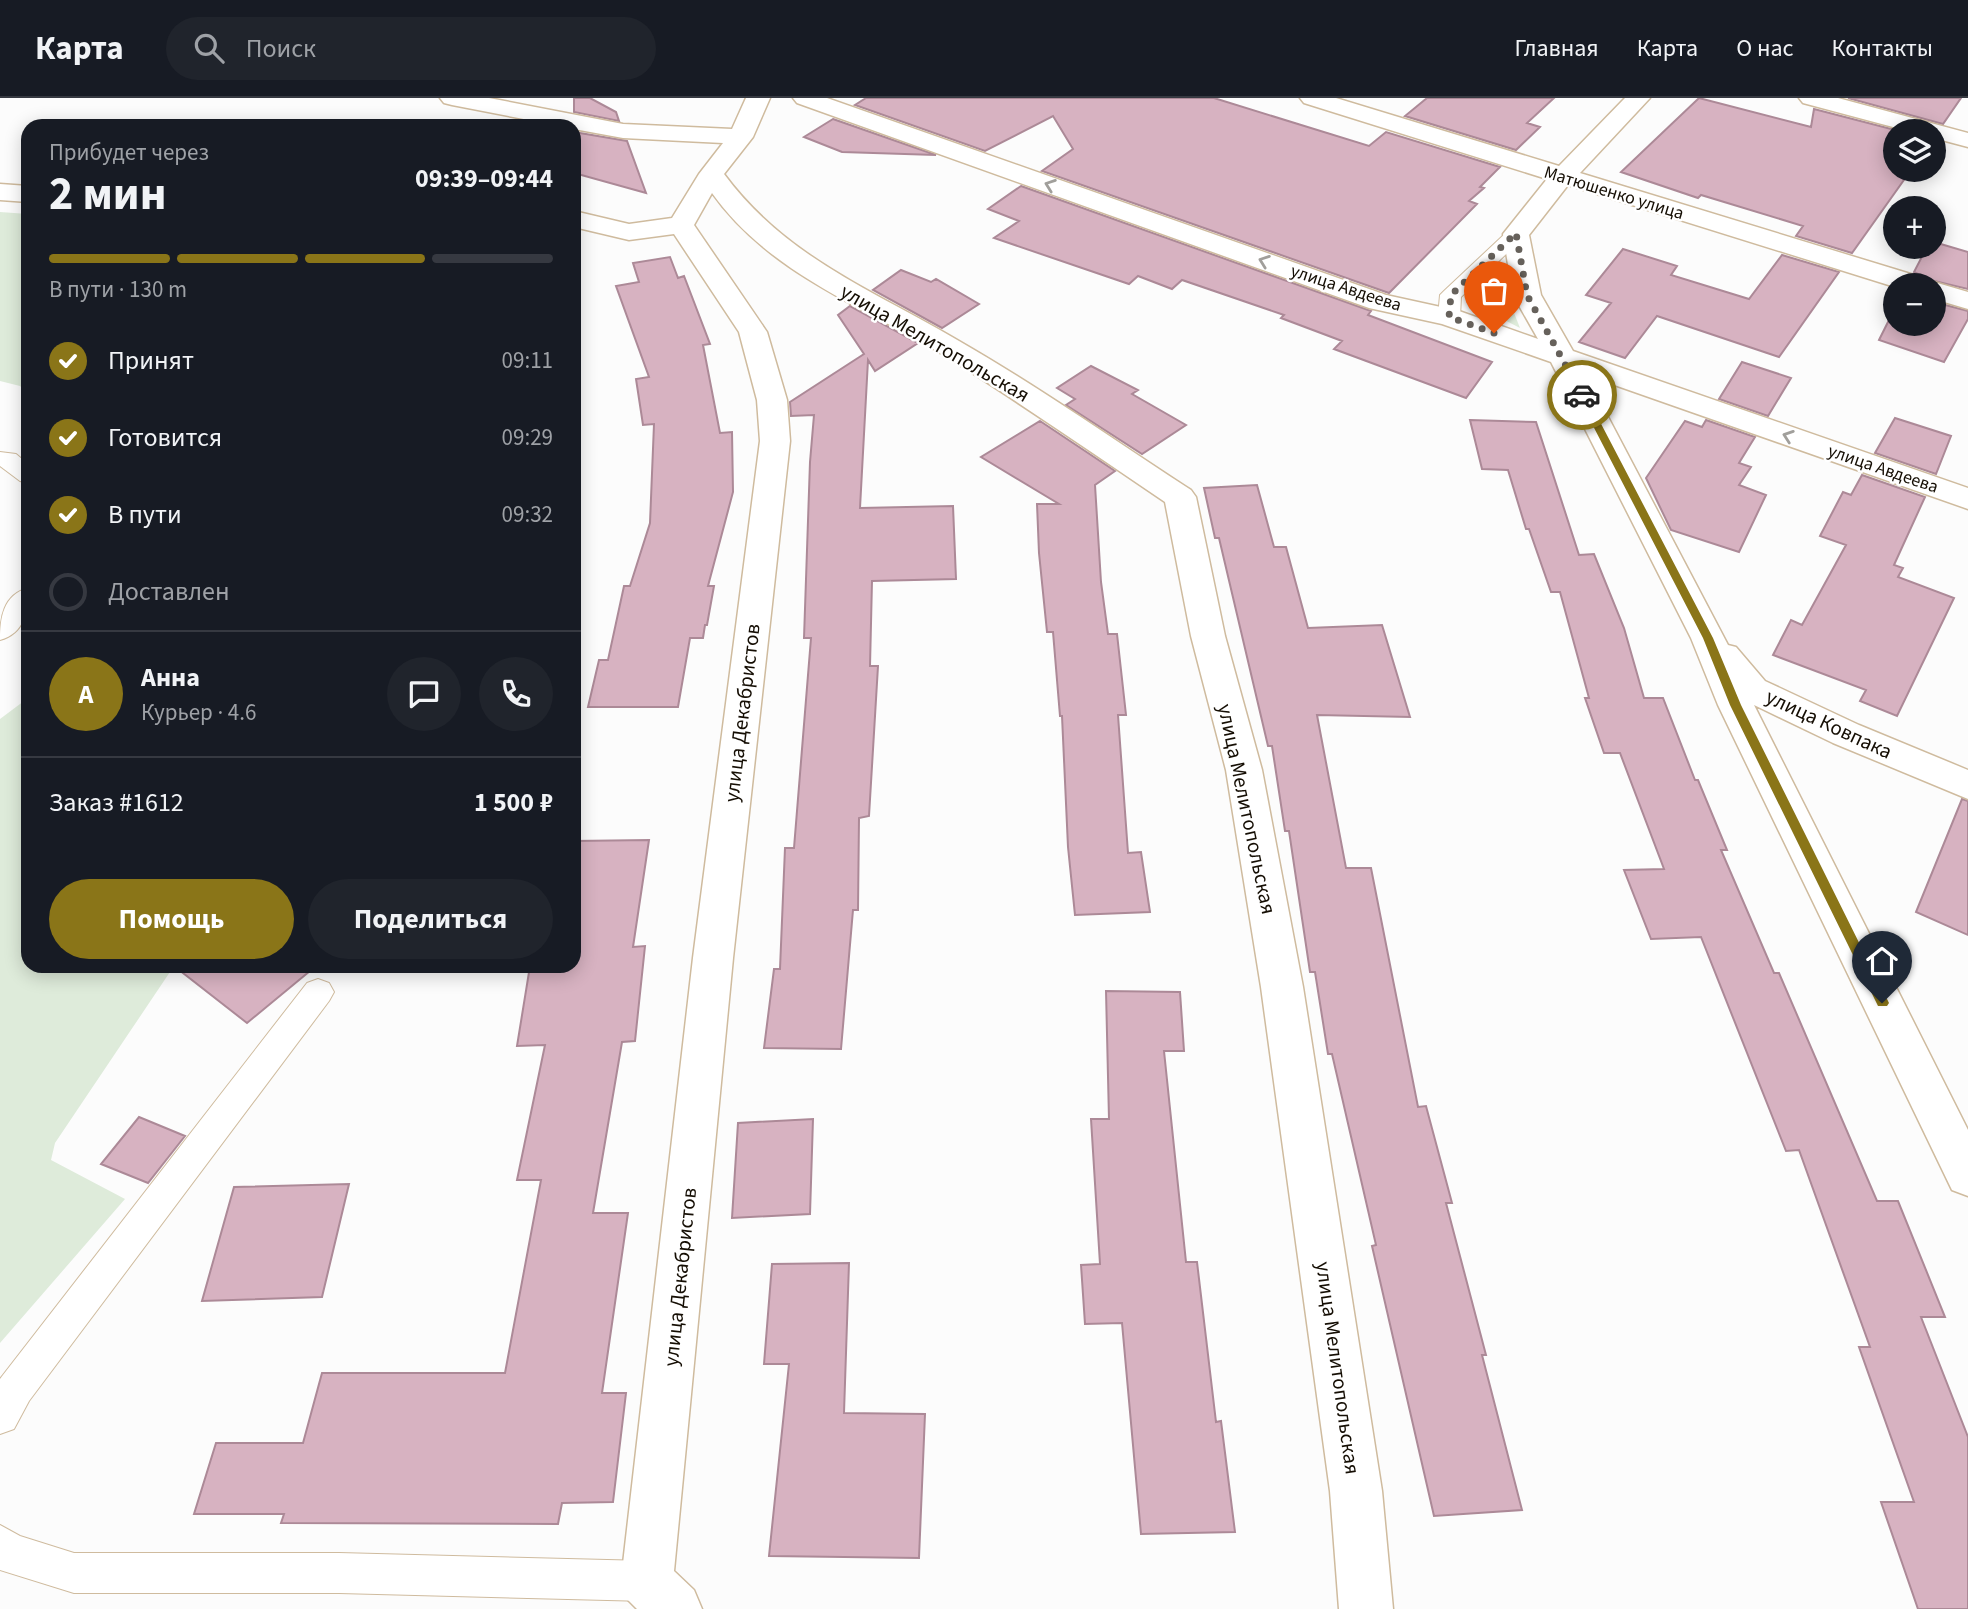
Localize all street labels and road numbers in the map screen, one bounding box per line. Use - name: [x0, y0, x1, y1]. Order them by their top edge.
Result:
- street label: Матюшенко улица: [1541, 160, 1687, 226]
- street label: улица Авдеева: [1287, 258, 1405, 318]
- street label: улица Мелитопольская: [835, 276, 1035, 410]
- street label: улица Авдеева: [1824, 438, 1942, 500]
- street label: улица Декабристов: [716, 622, 768, 804]
- street label: улица Ковпака: [1761, 682, 1897, 766]
- street label: улица Мелитопольская: [1210, 701, 1284, 917]
- street label: улица Декабристов: [656, 1186, 704, 1368]
- street label: улица Мелитопольская: [1308, 1260, 1368, 1476]

